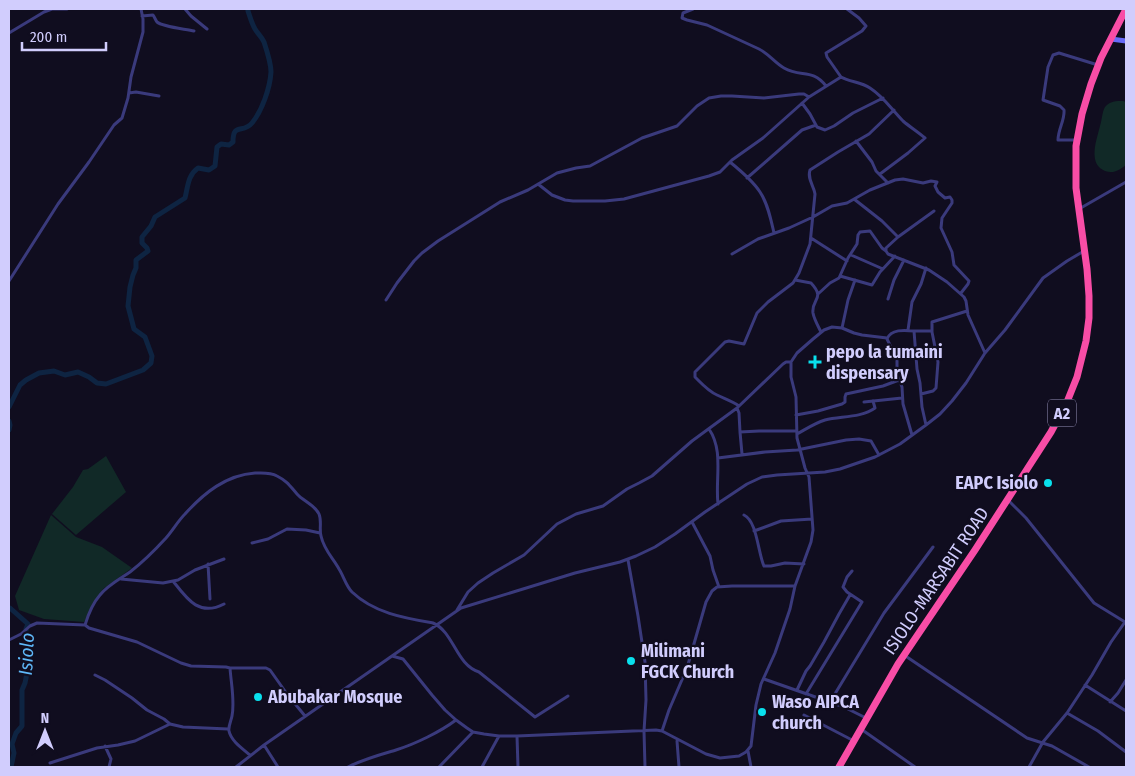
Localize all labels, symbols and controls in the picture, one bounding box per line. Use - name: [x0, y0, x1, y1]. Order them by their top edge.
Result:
- scale bar: [22, 20, 106, 52]
- text: 200 m: [30, 28, 67, 46]
- place label: pepo la tumaini dispensary: [826, 341, 943, 384]
- marker: pepo la tumaini dispensary: [808, 355, 822, 369]
- road number: A2: [1048, 399, 1076, 426]
- place label: EAPC Isiolo: [955, 472, 1038, 494]
- marker: EAPC Isiolo: [1042, 477, 1054, 489]
- street label: ISIOLO-MARSABIT ROAD: [879, 503, 993, 659]
- water label: Isiolo: [14, 632, 39, 676]
- place label: Milimani FGCK Church: [641, 640, 734, 683]
- marker: Milimani FGCK Church: [625, 655, 637, 667]
- place label: Abubakar Mosque: [267, 686, 402, 708]
- marker: Abubakar Mosque: [252, 691, 264, 703]
- place label: Waso AIPCA church: [772, 691, 859, 734]
- north arrow: [20, 706, 70, 756]
- marker: Waso AIPCA church: [756, 706, 768, 718]
- text: N: [41, 710, 49, 727]

